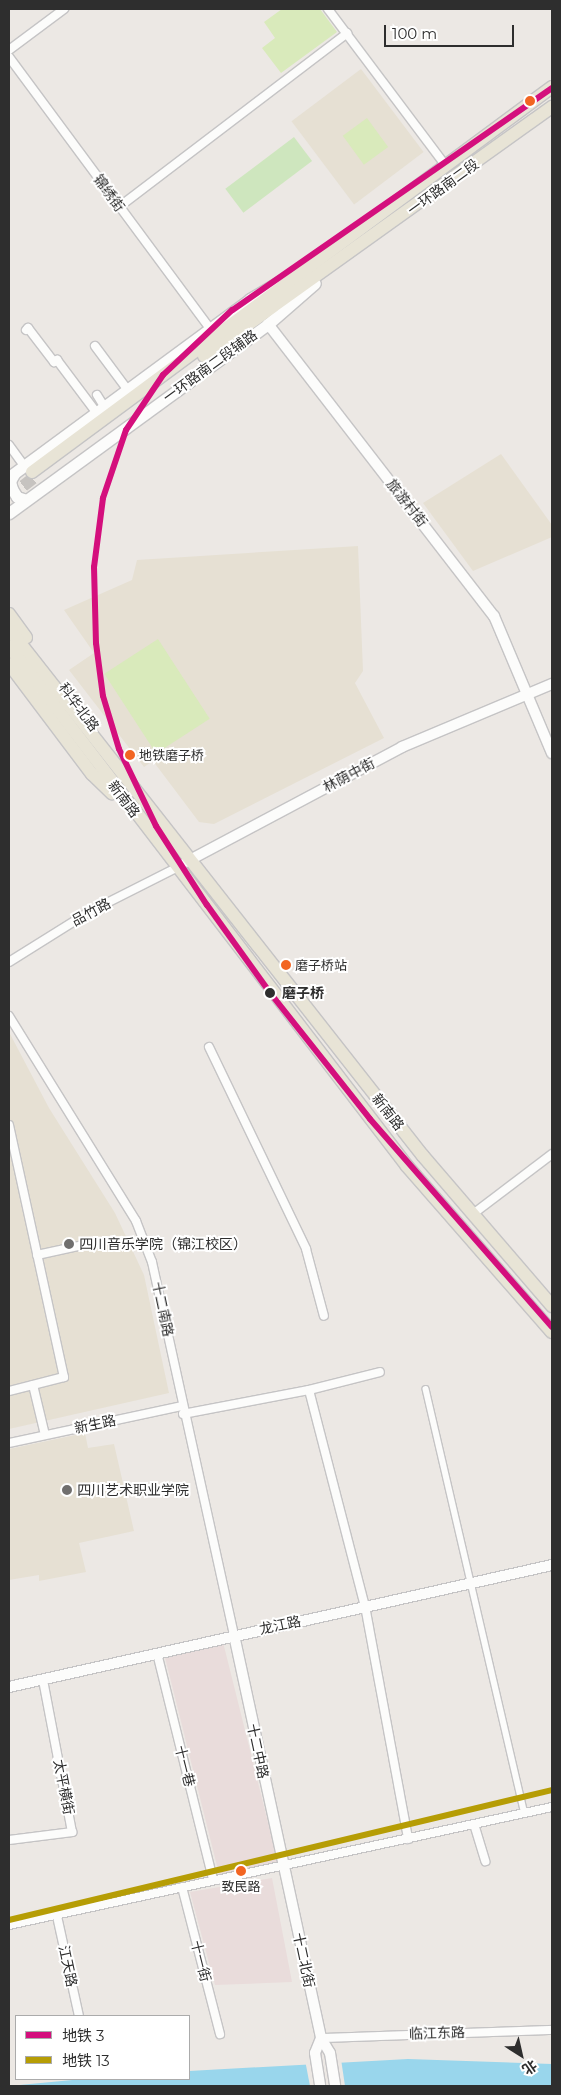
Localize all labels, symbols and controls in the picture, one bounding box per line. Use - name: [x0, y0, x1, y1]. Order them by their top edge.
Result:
- scale bar: [386, 15, 516, 47]
- text: 100 m: [392, 24, 437, 43]
- unlabelled marker: [525, 96, 535, 106]
- street label: 一环路南二段: [404, 156, 482, 218]
- street label: 锦绣街: [90, 171, 128, 215]
- street label: 一环路南二段辅路: [160, 326, 260, 406]
- street label: 旅游村街: [383, 476, 431, 530]
- street label: 科华北路: [55, 680, 103, 734]
- place label: 地铁磨子桥: [139, 747, 204, 763]
- marker: 地铁磨子桥: [125, 750, 135, 760]
- street label: 林荫中街: [320, 754, 378, 796]
- street label: 新南路: [105, 777, 143, 821]
- street label: 品竹路: [69, 895, 113, 929]
- place label: 磨子桥站: [295, 957, 347, 973]
- marker: 磨子桥站: [281, 960, 291, 970]
- marker: 磨子桥: [262, 985, 278, 1001]
- place label: 磨子桥: [282, 985, 324, 1001]
- street label: 新南路: [368, 1090, 408, 1134]
- place label: 四川音乐学院（锦江校区）: [79, 1236, 247, 1252]
- marker: 四川音乐学院（锦江校区）: [63, 1238, 75, 1250]
- street label: 十二南路: [149, 1280, 177, 1338]
- street label: 新生路: [73, 1411, 117, 1437]
- place label: 四川艺术职业学院: [77, 1482, 189, 1498]
- marker: 四川艺术职业学院: [61, 1484, 73, 1496]
- street label: 龙江路: [258, 1612, 302, 1638]
- street label: 十二中路: [244, 1722, 272, 1780]
- street label: 十一巷: [172, 1744, 198, 1788]
- street label: 太平横街: [50, 1758, 78, 1816]
- marker: 致民路: [236, 1866, 246, 1876]
- place label: 致民路: [222, 1878, 260, 1894]
- street label: 十二北街: [290, 1931, 318, 1989]
- street label: 十一街: [188, 1939, 214, 1983]
- street label: 江天路: [55, 1944, 81, 1988]
- legend: [15, 2015, 190, 2080]
- street label: 临江东路: [409, 2024, 465, 2042]
- text: 地铁 3: [62, 2026, 104, 2045]
- north arrow: [496, 2030, 546, 2080]
- text: 地铁 13: [62, 2051, 110, 2070]
- text: 北: [519, 2056, 540, 2079]

